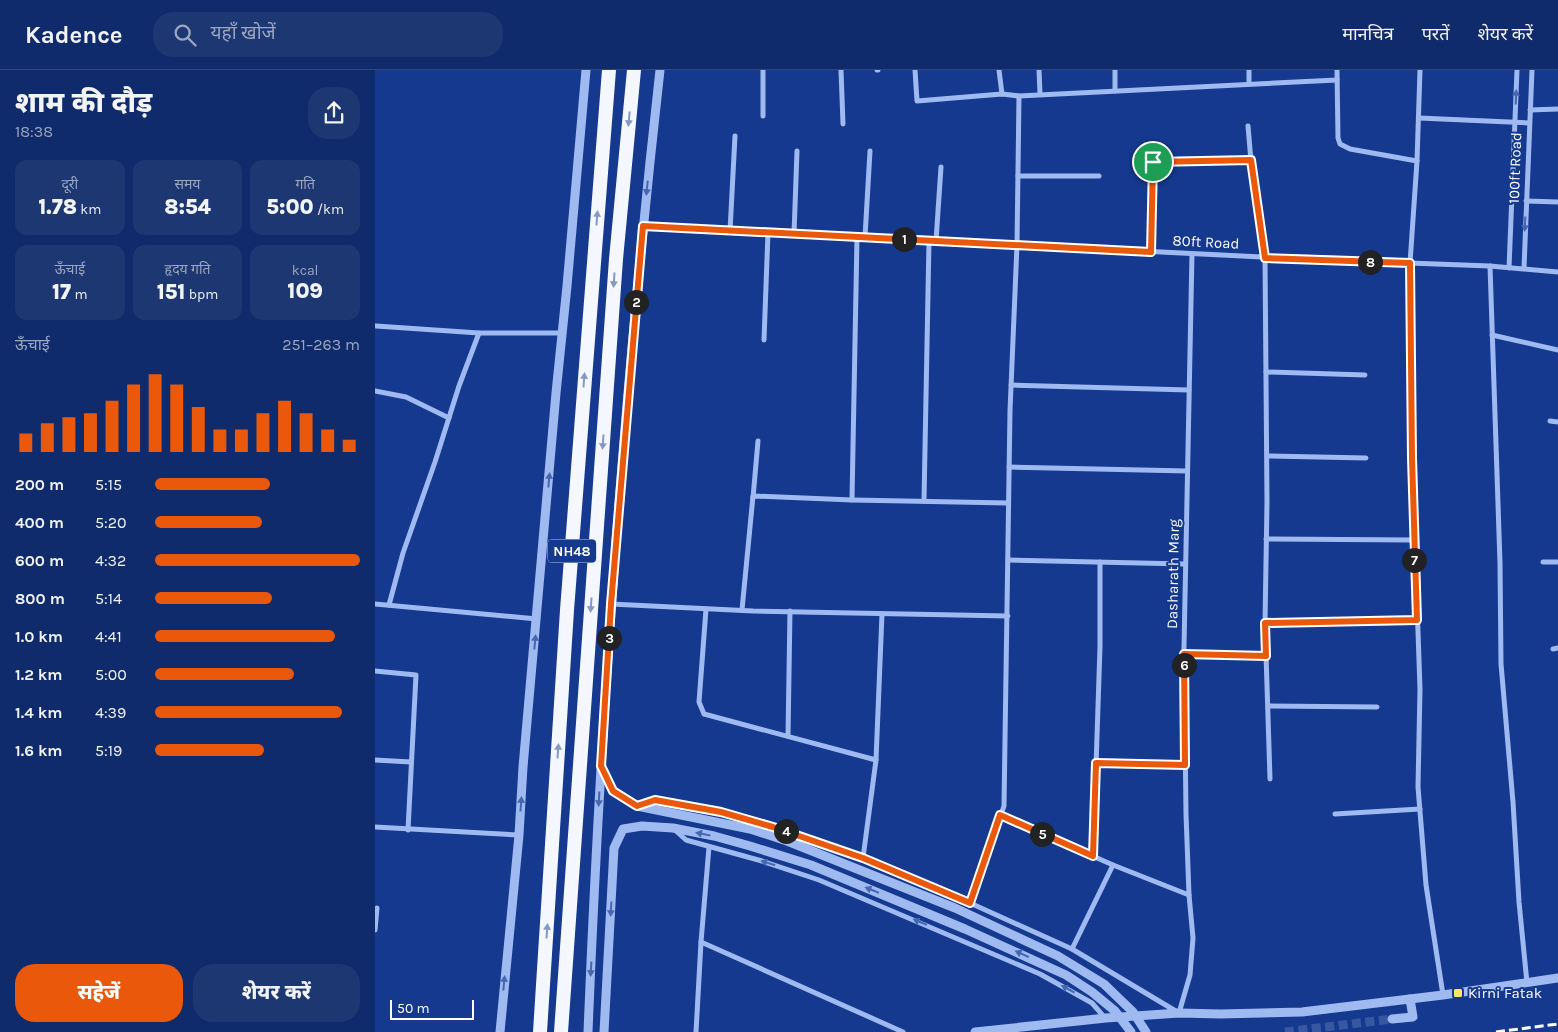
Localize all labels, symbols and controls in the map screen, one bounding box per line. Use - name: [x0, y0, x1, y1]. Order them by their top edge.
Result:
- search box: [153, 12, 503, 57]
- text: Kadence: [25, 21, 123, 49]
- icon: search: [171, 21, 199, 49]
- text: यहाँ खोजें: [211, 22, 276, 44]
- text: मानचित्र: [1342, 23, 1394, 45]
- text: परतें: [1422, 23, 1449, 45]
- text: शेयर करें: [1477, 23, 1533, 45]
- text: शाम की दौड़: [15, 86, 152, 119]
- button: share: [308, 87, 360, 139]
- one-way arrow: [1512, 88, 1520, 104]
- one-way arrow: [625, 111, 633, 127]
- text: 18:38: [15, 122, 53, 141]
- street label: 100ft Road: [1505, 132, 1525, 204]
- pin: [1132, 141, 1174, 183]
- icon: arrive: [1139, 148, 1167, 176]
- text: दूरी: [61, 176, 78, 193]
- text: समय: [175, 176, 200, 193]
- text: गति: [295, 176, 315, 193]
- one-way arrow: [643, 180, 651, 196]
- text: 1.78: [38, 195, 77, 219]
- text: 8:54: [164, 195, 211, 219]
- text: 5:00: [266, 195, 314, 219]
- text: km: [77, 201, 101, 218]
- text: /km: [314, 201, 344, 218]
- one-way arrow: [593, 209, 601, 225]
- one-way arrow: [1521, 216, 1529, 232]
- pin: 1: [891, 226, 917, 252]
- text: 1: [902, 231, 907, 248]
- street label: 80ft Road: [1172, 231, 1240, 253]
- pin: 8: [1357, 250, 1383, 274]
- text: 8: [1366, 254, 1375, 271]
- text: ऊँचाई: [55, 261, 85, 278]
- text: हृदय गति: [164, 261, 211, 278]
- text: kcal: [292, 262, 319, 279]
- one-way arrow: [610, 273, 618, 289]
- text: 109: [287, 279, 323, 303]
- text: 17: [52, 280, 71, 304]
- text: 151: [157, 280, 185, 304]
- text: m: [71, 286, 88, 303]
- text: bpm: [185, 286, 218, 303]
- pin: 2: [623, 290, 649, 314]
- text: 2: [632, 294, 641, 311]
- text: ऊँचाई: [15, 335, 50, 354]
- text: 251–263 m: [282, 335, 360, 354]
- one-way arrow: [581, 371, 589, 387]
- one-way arrow: [598, 435, 606, 451]
- one-way arrow: [545, 472, 553, 488]
- text: 200 m: [15, 475, 64, 494]
- text: 5:15: [95, 475, 122, 494]
- text: 400 m: [15, 513, 64, 532]
- text: 5:20: [95, 513, 127, 532]
- street label: Dasharath Marg: [1163, 518, 1183, 629]
- road number: NH48: [548, 540, 596, 562]
- pin: 7: [1401, 548, 1427, 572]
- text: 600 m: [15, 551, 64, 570]
- text: 4:32: [95, 551, 126, 570]
- text: 7: [1411, 552, 1418, 569]
- text: 800 m: [15, 589, 65, 608]
- text: 5:14: [95, 589, 122, 608]
- one-way arrow: [587, 597, 595, 613]
- pin: 3: [597, 626, 621, 650]
- text: 1.0 km: [15, 627, 63, 646]
- text: 4:41: [95, 627, 122, 646]
- text: 3: [605, 630, 614, 647]
- one-way arrow: [531, 634, 539, 650]
- pin: 6: [1171, 652, 1197, 678]
- text: 6: [1180, 657, 1189, 674]
- text: 1.2 km: [15, 665, 63, 684]
- text: 5:00: [95, 665, 127, 684]
- text: 1.4 km: [15, 703, 62, 722]
- text: 4:39: [95, 703, 126, 722]
- text: 1.6 km: [15, 741, 63, 760]
- text: 5:19: [95, 741, 122, 760]
- one-way arrow: [555, 743, 563, 759]
- one-way arrow: [595, 792, 603, 808]
- one-way arrow: [518, 796, 526, 812]
- pin: 4: [773, 818, 799, 844]
- pin: 5: [1029, 822, 1055, 846]
- text: 4: [782, 823, 791, 840]
- text: 5: [1038, 826, 1047, 843]
- one-way arrow: [696, 830, 711, 838]
- one-way arrow: [761, 859, 776, 867]
- one-way arrow: [865, 886, 879, 894]
- one-way arrow: [606, 901, 614, 917]
- one-way arrow: [913, 917, 927, 925]
- one-way arrow: [543, 923, 551, 939]
- one-way arrow: [1015, 950, 1029, 958]
- one-way arrow: [586, 961, 594, 977]
- button: सहेजें: [15, 964, 183, 1022]
- button: शेयर करें: [193, 964, 360, 1022]
- one-way arrow: [500, 975, 508, 991]
- place label: Kirni Fatak: [1468, 984, 1542, 1002]
- one-way arrow: [1060, 985, 1075, 993]
- marker: Kirni Fatak: [1452, 987, 1464, 999]
- scale bar: [390, 997, 474, 1020]
- text: 50 m: [397, 1000, 430, 1017]

